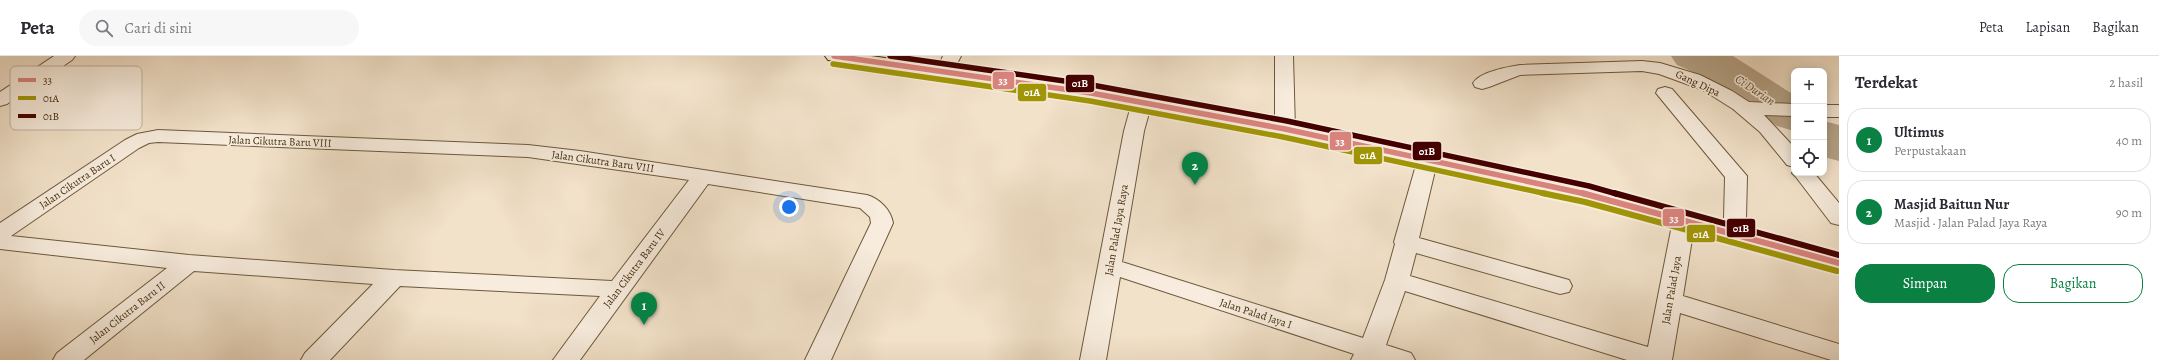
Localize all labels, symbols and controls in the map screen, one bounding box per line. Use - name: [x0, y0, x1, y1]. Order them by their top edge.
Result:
- search box: [79, 10, 359, 46]
- text: Peta: [20, 15, 55, 41]
- icon: search: [93, 17, 115, 39]
- text: Cari di sini: [125, 18, 192, 38]
- text: Peta: [1979, 18, 2003, 37]
- text: Lapisan: [2025, 18, 2070, 37]
- text: Bagikan: [2092, 18, 2139, 37]
- legend: [10, 66, 142, 130]
- street label: Gang Dipa: [1673, 67, 1723, 101]
- map controls: [1791, 68, 1827, 176]
- button: +: [1791, 68, 1827, 104]
- line badge: 33: [992, 71, 1015, 90]
- water label: Ci Durian: [1732, 71, 1778, 109]
- text: Terdekat: [1855, 71, 1918, 94]
- text: 33: [43, 73, 52, 88]
- text: 33: [998, 73, 1008, 88]
- line badge: 01B: [1065, 74, 1095, 93]
- text: 2 hasil: [2109, 74, 2143, 91]
- text: 01B: [1072, 76, 1088, 91]
- line badge: 01A: [1017, 83, 1047, 102]
- text: 01A: [1024, 85, 1040, 100]
- text: 01A: [43, 91, 60, 106]
- button: −: [1791, 104, 1827, 140]
- text: 01B: [43, 109, 59, 124]
- text: Ultimus: [1894, 122, 1944, 142]
- line badge: 33: [1329, 131, 1352, 151]
- street label: Jalan Cikutra Baru VIII: [228, 132, 332, 151]
- text: 1: [1867, 132, 1871, 149]
- text: 40 m: [2116, 132, 2142, 149]
- text: 33: [1335, 134, 1345, 149]
- button: locate: [1791, 140, 1827, 176]
- line badge: 01B: [1412, 141, 1442, 161]
- text: Perpustakaan: [1894, 142, 1966, 159]
- text: 01B: [1419, 144, 1435, 159]
- line badge: 01A: [1353, 146, 1383, 165]
- street label: Jalan Cikutra Baru VIII: [551, 147, 655, 176]
- text: 01A: [1360, 148, 1376, 163]
- street label: Jalan Cikutra Baru I: [36, 150, 118, 212]
- pin: 2: [1182, 152, 1208, 185]
- street label: Jalan Palad Jaya Raya: [1101, 182, 1132, 277]
- text: Masjid Baitun Nur: [1894, 194, 2009, 214]
- your location: [779, 197, 799, 217]
- text: 2: [1866, 204, 1872, 221]
- text: 90 m: [2116, 204, 2142, 221]
- line badge: 33: [1662, 208, 1685, 227]
- text: 33: [1669, 211, 1679, 226]
- text: Masjid · Jalan Palad Jaya Raya: [1894, 214, 2047, 231]
- line badge: 01B: [1726, 218, 1756, 238]
- text: 01B: [1733, 221, 1749, 236]
- line badge: 01A: [1686, 224, 1716, 243]
- street label: Jalan Cikutra Baru IV: [600, 225, 669, 311]
- text: 01A: [1693, 227, 1709, 242]
- street label: Jalan Palad Jaya: [1658, 254, 1685, 326]
- button: Simpan: [1855, 264, 1995, 303]
- button: Bagikan: [2003, 264, 2143, 303]
- street label: Jalan Cikutra Baru II: [86, 278, 168, 347]
- pin: 1: [631, 292, 657, 325]
- street label: Jalan Palad Jaya I: [1218, 295, 1294, 332]

